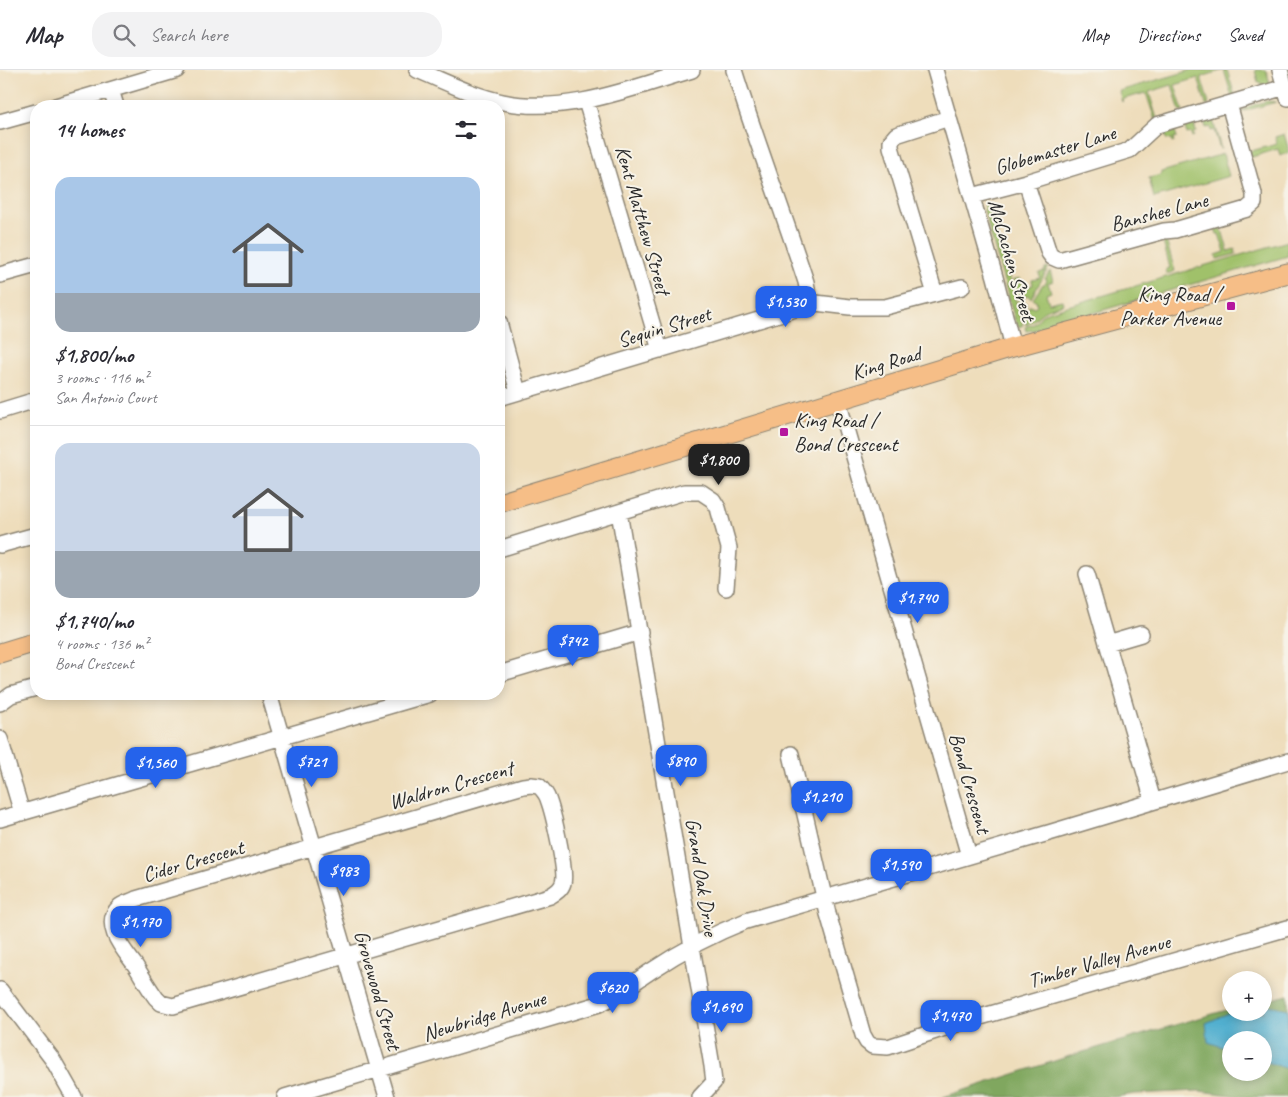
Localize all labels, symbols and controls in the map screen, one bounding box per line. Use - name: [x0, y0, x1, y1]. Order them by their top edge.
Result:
- search box: [92, 12, 442, 57]
- text: Map: [25, 20, 62, 50]
- icon: search: [110, 21, 138, 49]
- text: Search here: [150, 23, 228, 47]
- text: Map: [1082, 24, 1109, 46]
- text: Directions: [1137, 24, 1200, 46]
- text: Saved: [1228, 24, 1263, 46]
- icon: filters: [452, 116, 480, 144]
- text: 14 homes: [55, 117, 124, 143]
- street label: Globemaster Lane: [991, 119, 1120, 181]
- street label: Kent Matthew Street: [609, 143, 677, 300]
- street label: Banshee Lane: [1108, 186, 1211, 237]
- street label: McCachen Street: [982, 196, 1042, 326]
- icon: home: [223, 210, 313, 300]
- place label: King Road / Parker Avenue: [1120, 281, 1225, 331]
- pin: $1,530: [745, 286, 827, 328]
- text: $1,530: [767, 292, 805, 312]
- street label: Sequin Street: [614, 300, 716, 353]
- marker: King Road / Parker Avenue: [1225, 300, 1237, 312]
- street label: King Road: [848, 339, 927, 386]
- text: $1,800/mo: [55, 342, 133, 368]
- text: 3 rooms · 116 m²: [55, 368, 149, 388]
- text: San Antonio Court: [55, 388, 157, 408]
- place label: King Road / Bond Crescent: [794, 407, 899, 457]
- marker: King Road / Bond Crescent: [778, 426, 790, 438]
- pin: $1,800: [678, 444, 760, 486]
- text: $1,800: [699, 450, 739, 470]
- icon: home: [223, 475, 313, 565]
- pin: $1,740: [877, 582, 959, 624]
- text: $1,740: [898, 588, 938, 608]
- text: $1,740/mo: [55, 608, 133, 634]
- pin: $742: [543, 624, 603, 667]
- text: $742: [559, 631, 587, 651]
- text: 4 rooms · 136 m²: [55, 634, 149, 654]
- text: Bond Crescent: [55, 654, 134, 674]
- street label: Bond Crescent: [943, 730, 997, 838]
- pin: $890: [651, 744, 711, 787]
- pin: $1,560: [115, 746, 197, 789]
- pin: $721: [282, 746, 342, 788]
- text: $890: [667, 751, 695, 771]
- text: $721: [298, 752, 326, 772]
- text: $1,560: [136, 753, 176, 773]
- street label: Waldron Crescent: [386, 754, 519, 815]
- pin: $1,210: [781, 780, 863, 823]
- text: $1,210: [802, 787, 842, 807]
- street label: Grand Oak Drive: [680, 816, 724, 940]
- street label: Cider Crescent: [140, 834, 248, 888]
- pin: $1,590: [860, 848, 942, 891]
- pin: $983: [314, 854, 374, 897]
- text: $1,590: [882, 855, 920, 875]
- text: $983: [330, 861, 358, 881]
- pin: $1,170: [100, 906, 182, 948]
- text: $1,170: [121, 912, 161, 932]
- street label: Grovewood Street: [349, 927, 408, 1055]
- street label: Timber Valley Avenue: [1025, 928, 1175, 994]
- map controls: [1222, 971, 1272, 1081]
- button: +: [1222, 971, 1272, 1021]
- pin: $620: [583, 972, 643, 1014]
- text: $620: [598, 978, 628, 998]
- street label: Newbridge Avenue: [419, 985, 550, 1047]
- pin: $1,690: [681, 990, 763, 1033]
- text: $1,690: [702, 997, 742, 1017]
- pin: $1,470: [910, 1000, 992, 1042]
- text: $1,470: [931, 1006, 971, 1026]
- button: −: [1222, 1031, 1272, 1081]

